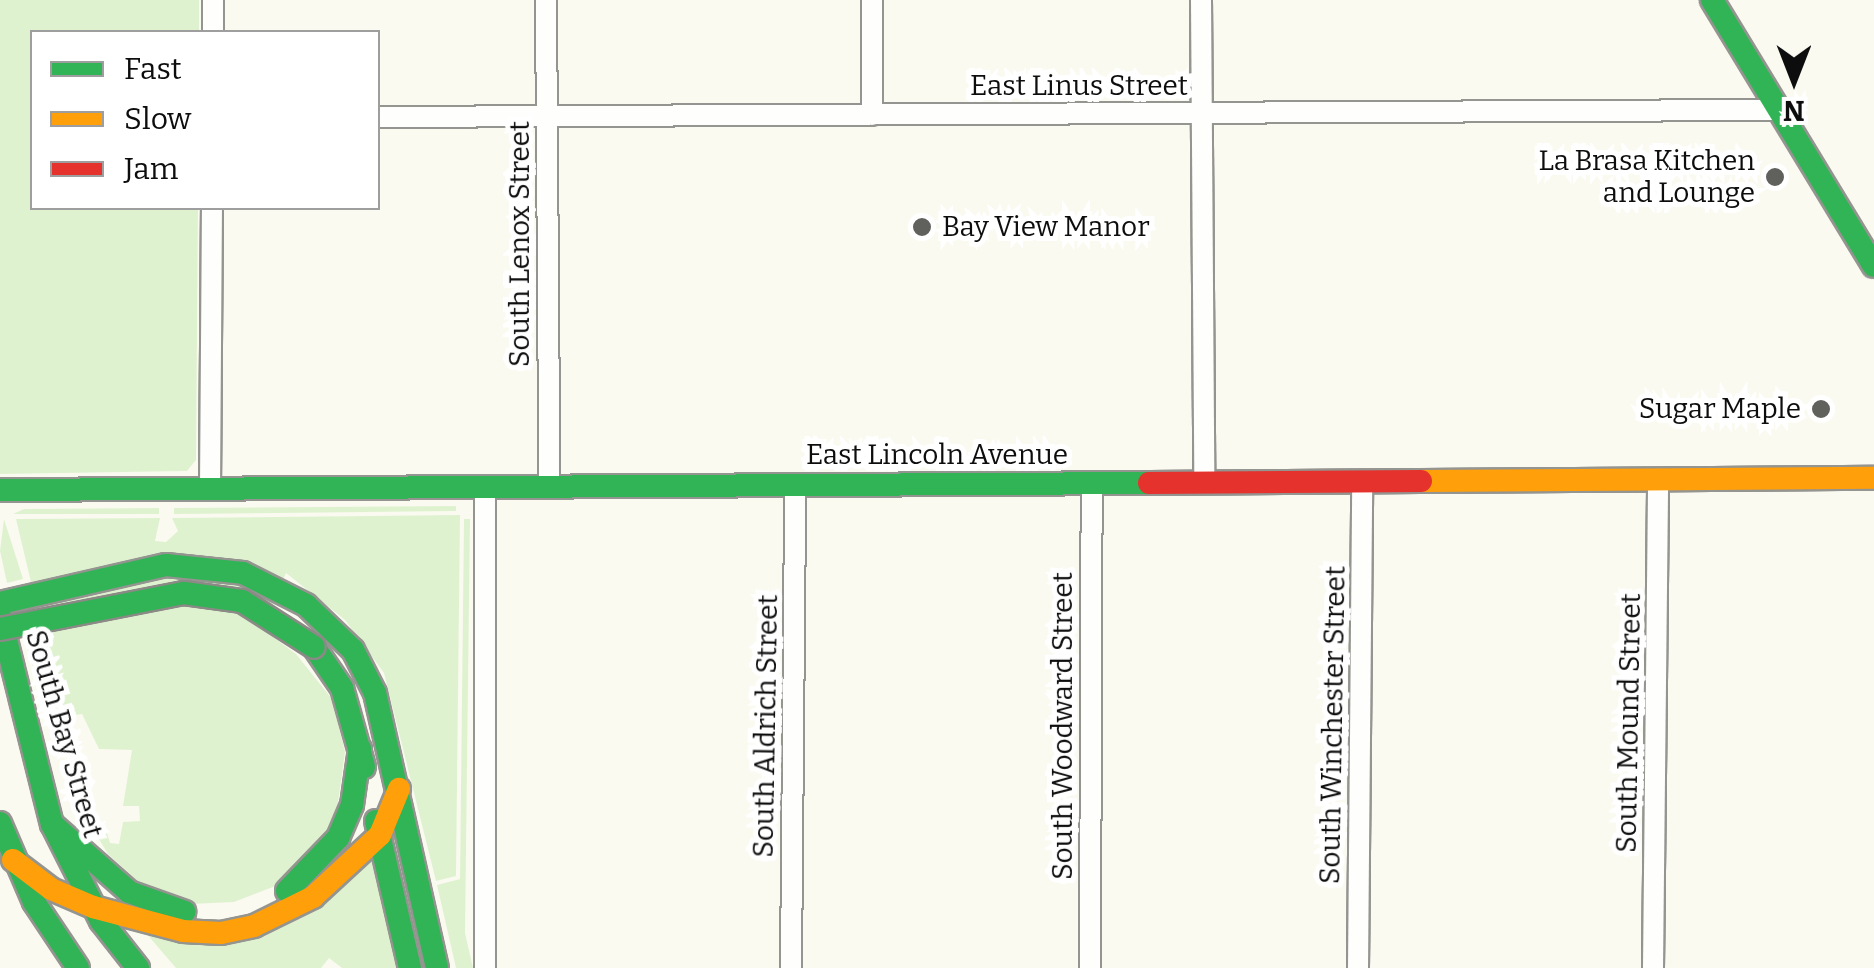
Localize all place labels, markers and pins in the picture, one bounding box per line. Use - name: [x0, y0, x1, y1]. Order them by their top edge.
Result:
- place label: La Brasa Kitchen and Lounge: [1539, 144, 1755, 210]
- marker: La Brasa Kitchen and Lounge: [1764, 166, 1786, 188]
- place label: Bay View Manor: [942, 210, 1150, 244]
- marker: Bay View Manor: [911, 216, 933, 238]
- place label: Sugar Maple: [1639, 392, 1801, 426]
- marker: Sugar Maple: [1810, 398, 1832, 420]

